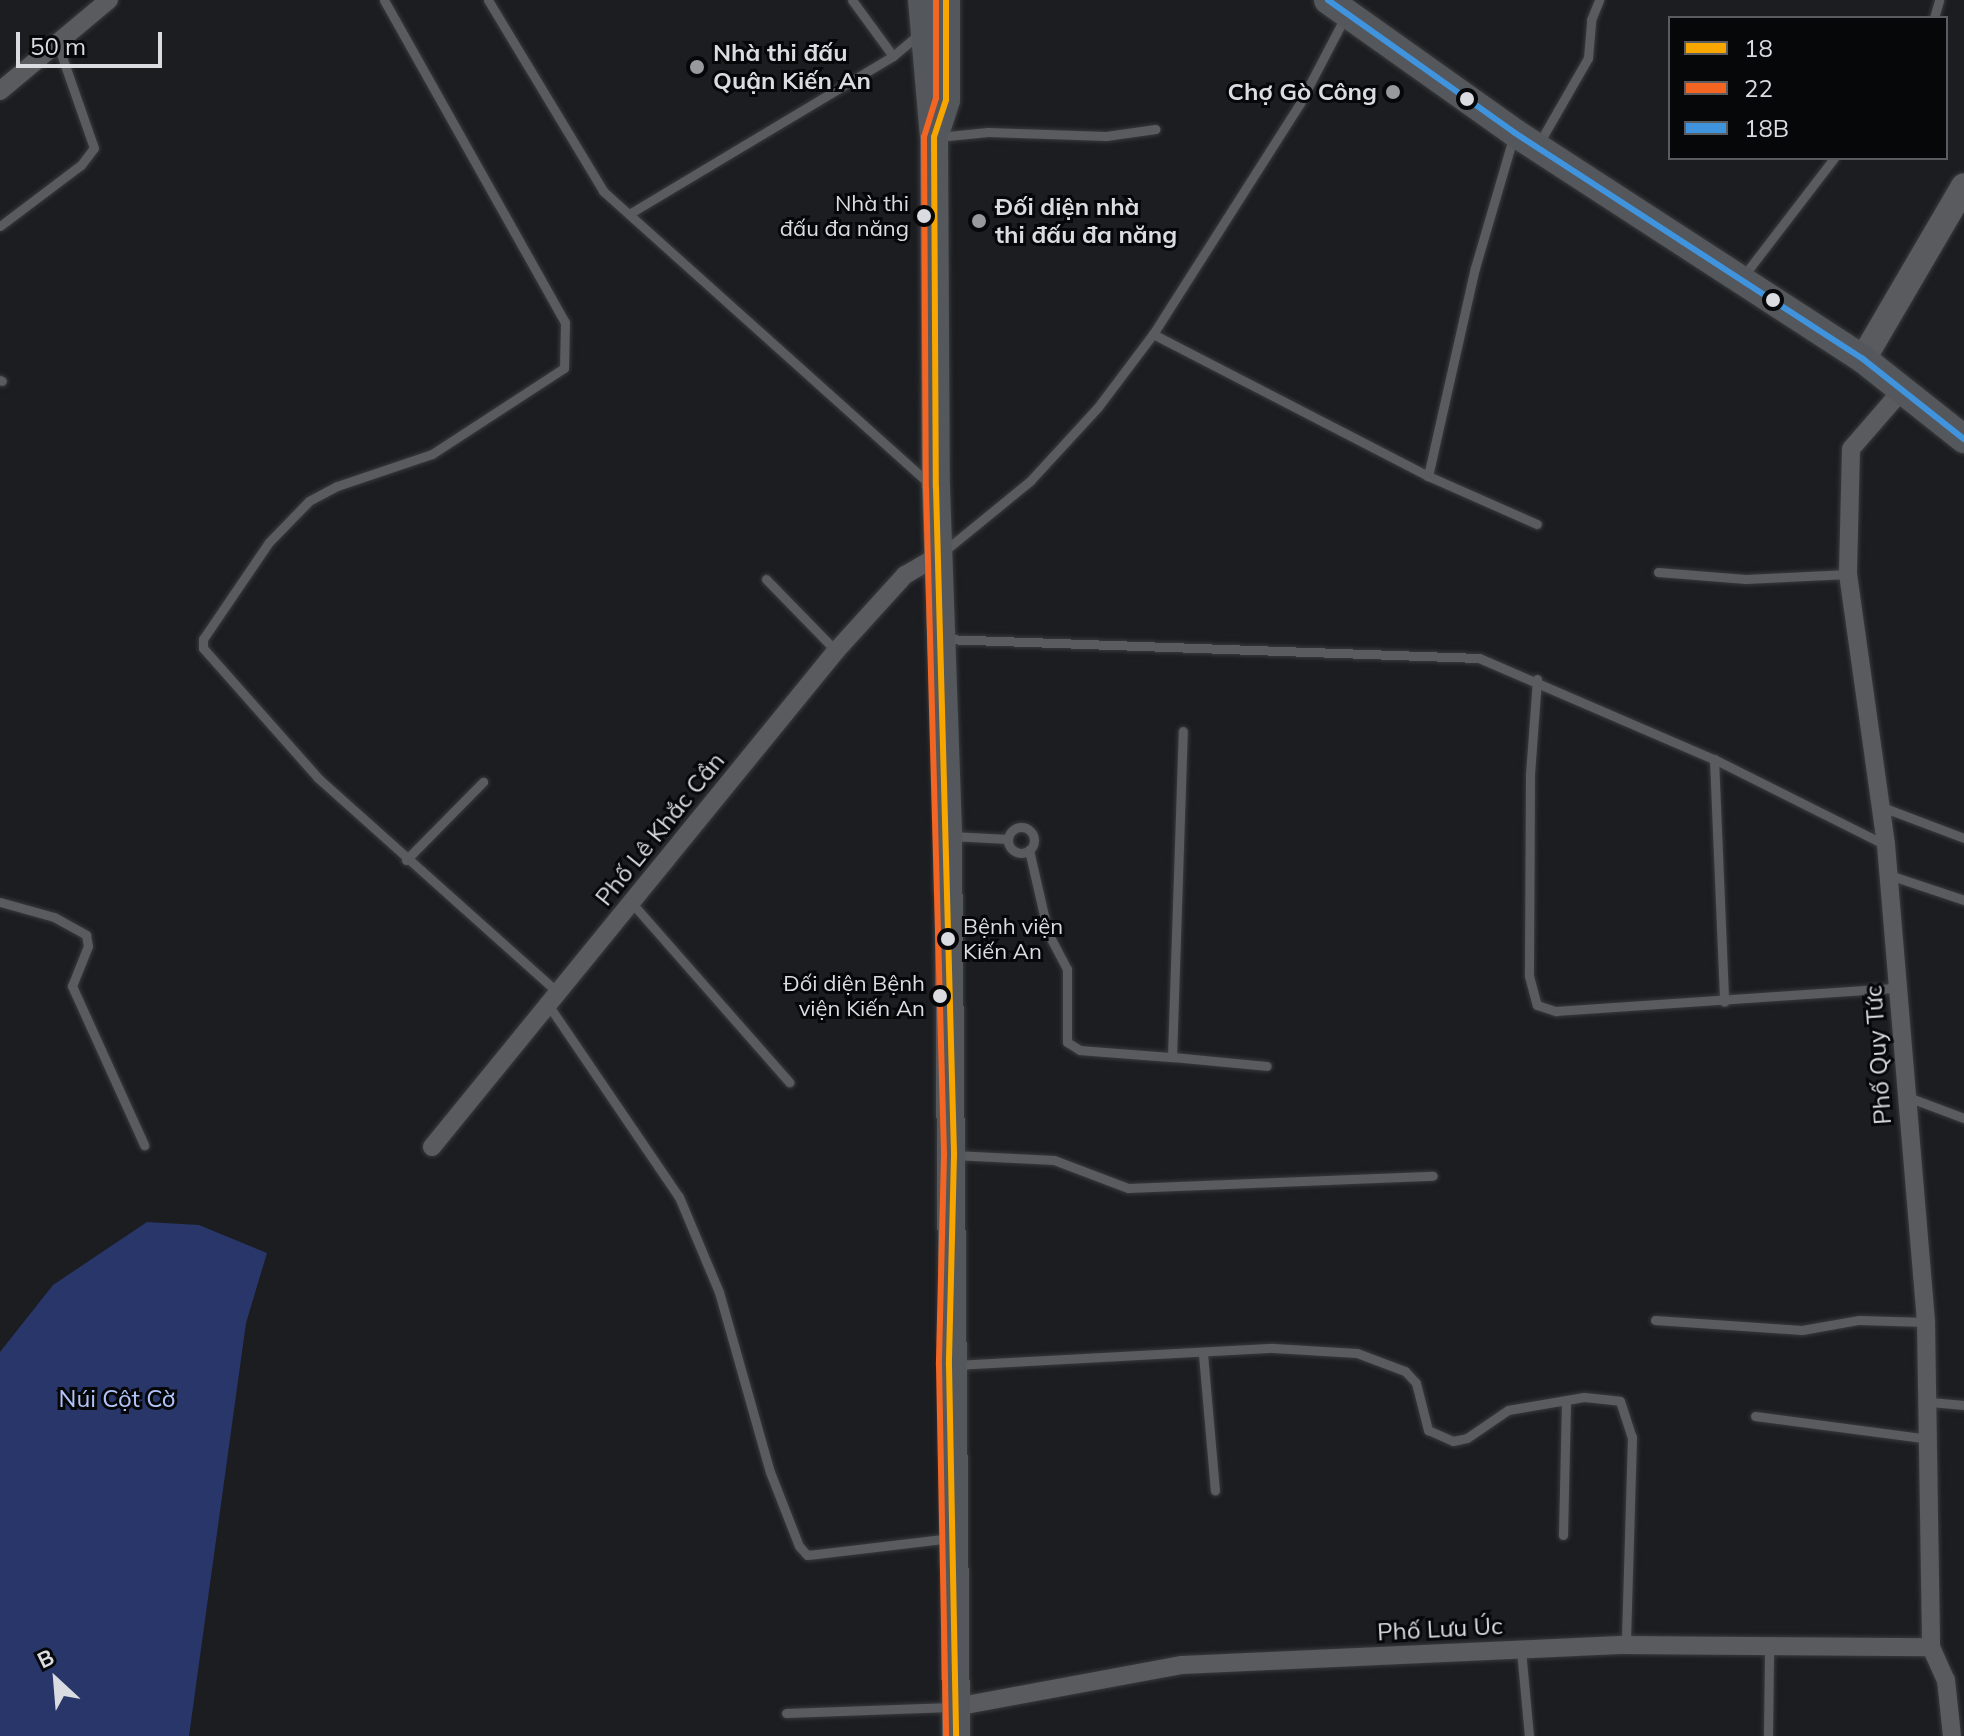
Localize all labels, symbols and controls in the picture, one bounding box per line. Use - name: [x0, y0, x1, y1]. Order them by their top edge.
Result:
- scale bar: [20, 16, 166, 66]
- legend: [1668, 16, 1948, 160]
- text: 50 m: [30, 31, 86, 61]
- text: 18: [1744, 33, 1773, 63]
- place label: Nhà thi đấu Quận Kiến An: [713, 39, 871, 95]
- marker: Nhà thi đấu Quận Kiến An: [688, 58, 706, 76]
- text: 22: [1744, 73, 1773, 103]
- place label: Chợ Gò Công: [1228, 78, 1377, 106]
- marker: Chợ Gò Công: [1384, 83, 1402, 101]
- unlabelled marker: [1459, 91, 1475, 107]
- text: 18B: [1744, 113, 1789, 143]
- place label: Nhà thi đấu đa năng: [780, 190, 909, 242]
- place label: Đối diện nhà thi đấu đa năng: [995, 193, 1177, 249]
- marker: Nhà thi đấu đa năng: [916, 208, 932, 224]
- marker: Đối diện nhà thi đấu đa năng: [970, 212, 988, 230]
- unlabelled marker: [1765, 292, 1781, 308]
- street label: Phố Lê Khắc Cần: [589, 747, 731, 911]
- place label: Bệnh viện Kiến An: [963, 913, 1063, 964]
- marker: Bệnh viện Kiến An: [940, 931, 956, 947]
- place label: Đối diện Bệnh viện Kiến An: [783, 970, 925, 1022]
- street label: Phố Quy Tức: [1859, 984, 1897, 1126]
- marker: Đối diện Bệnh viện Kiến An: [932, 988, 948, 1004]
- park label: Núi Cột Cờ: [59, 1385, 175, 1413]
- street label: Phố Lưu Úc: [1376, 1611, 1504, 1647]
- north arrow: [16, 1640, 96, 1720]
- text: B: [33, 1643, 58, 1674]

